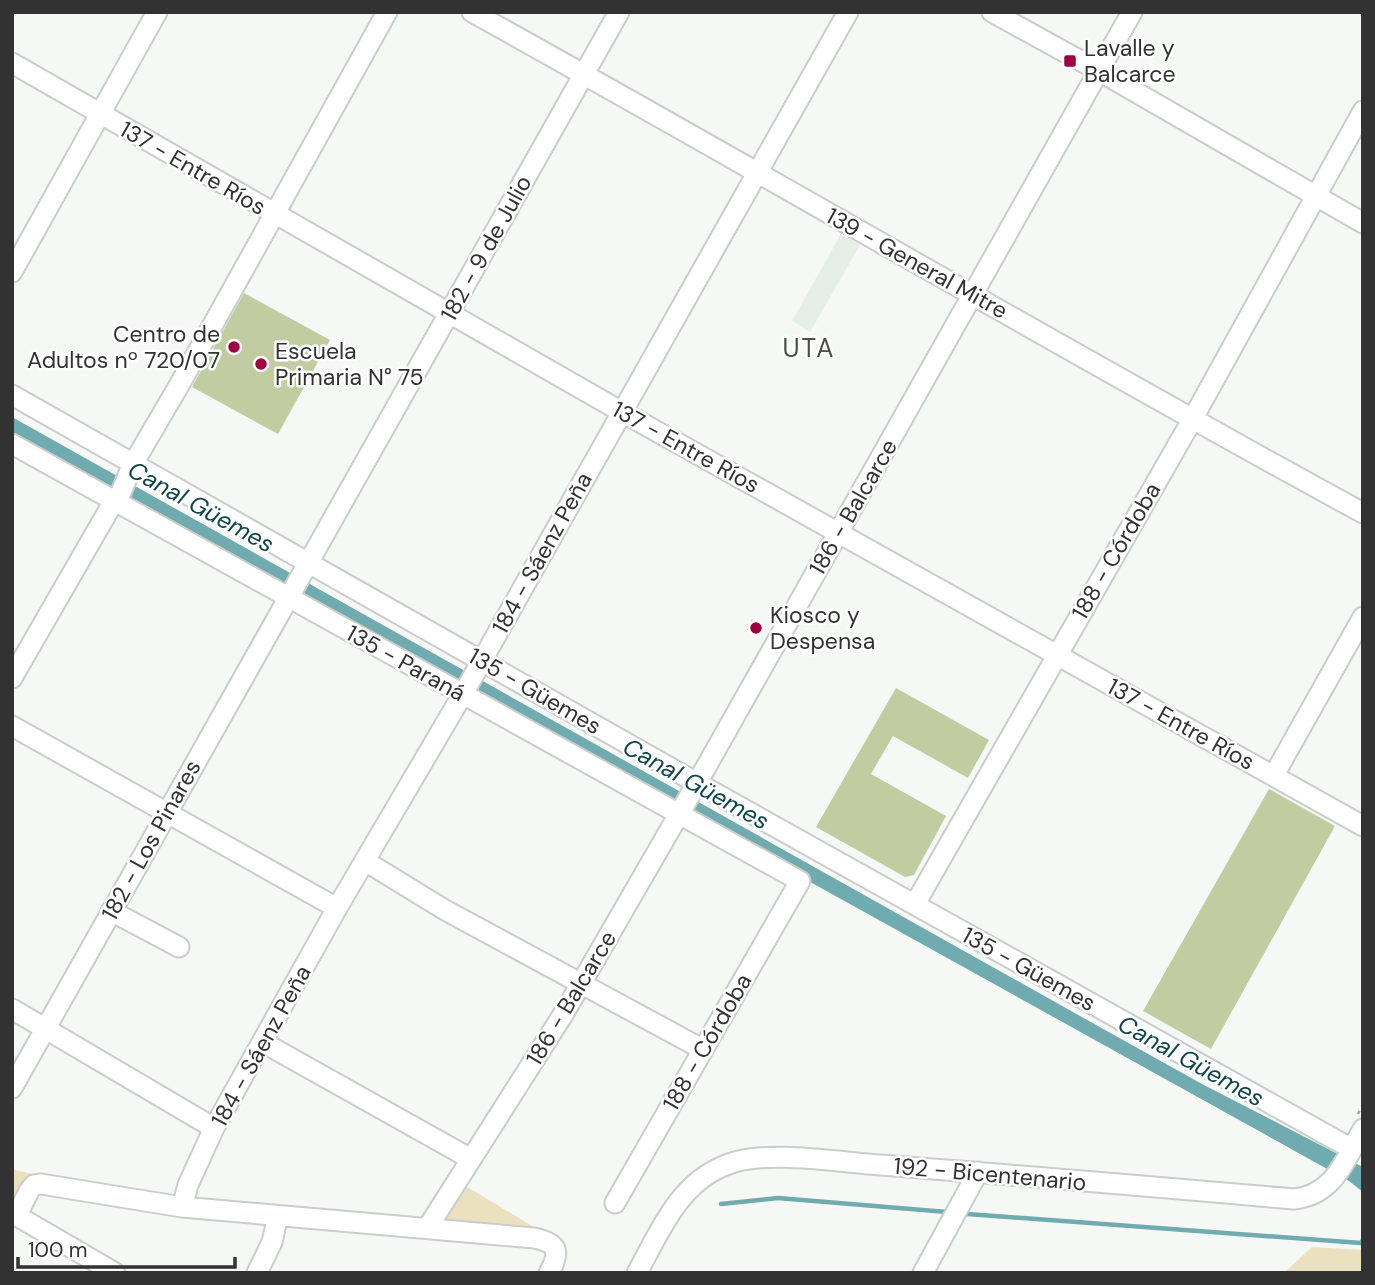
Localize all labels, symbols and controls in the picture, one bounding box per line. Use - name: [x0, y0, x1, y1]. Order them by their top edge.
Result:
- place label: Lavalle y Balcarce: [1084, 33, 1175, 89]
- marker: Lavalle y Balcarce: [1062, 53, 1078, 69]
- street label: 137 - Entre Ríos: [115, 114, 271, 222]
- street label: 182 - 9 de Julio: [434, 170, 538, 326]
- street label: 139 - General Mitre: [821, 201, 1013, 325]
- place label: Centro de Adultos nº 720/07: [27, 319, 220, 375]
- district label: UTA: [783, 331, 835, 365]
- place label: Escuela Primaria N° 75: [275, 336, 424, 392]
- marker: Centro de Adultos nº 720/07: [226, 339, 242, 355]
- marker: Escuela Primaria N° 75: [253, 356, 269, 372]
- street label: 137 - Entre Ríos: [607, 394, 765, 500]
- street label: 186 - Balcarce: [802, 434, 904, 580]
- water label: Canal Güemes: [123, 454, 280, 559]
- street label: 184 - Sáenz Peña: [485, 467, 599, 639]
- street label: 188 - Córdoba: [1065, 477, 1167, 625]
- place label: Kiosco y Despensa: [770, 600, 875, 656]
- street label: 135 - Paraná: [341, 618, 471, 708]
- marker: Kiosco y Despensa: [748, 620, 764, 636]
- street label: 135 - Güemes: [463, 641, 607, 741]
- street label: 137 - Entre Ríos: [1102, 671, 1260, 777]
- water label: Canal Güemes: [618, 731, 775, 836]
- street label: 182 - Los Pinares: [95, 754, 207, 926]
- street label: 135 - Güemes: [957, 920, 1101, 1018]
- street label: 186 - Balcarce: [519, 925, 623, 1071]
- street label: 184 - Sáenz Peña: [204, 960, 318, 1132]
- street label: 188 - Córdoba: [656, 968, 758, 1116]
- water label: Canal Güemes: [1113, 1008, 1270, 1113]
- street label: 192 - Bicentenario: [893, 1151, 1087, 1197]
- scale bar: [18, 1226, 234, 1270]
- text: 100 m: [28, 1236, 88, 1264]

